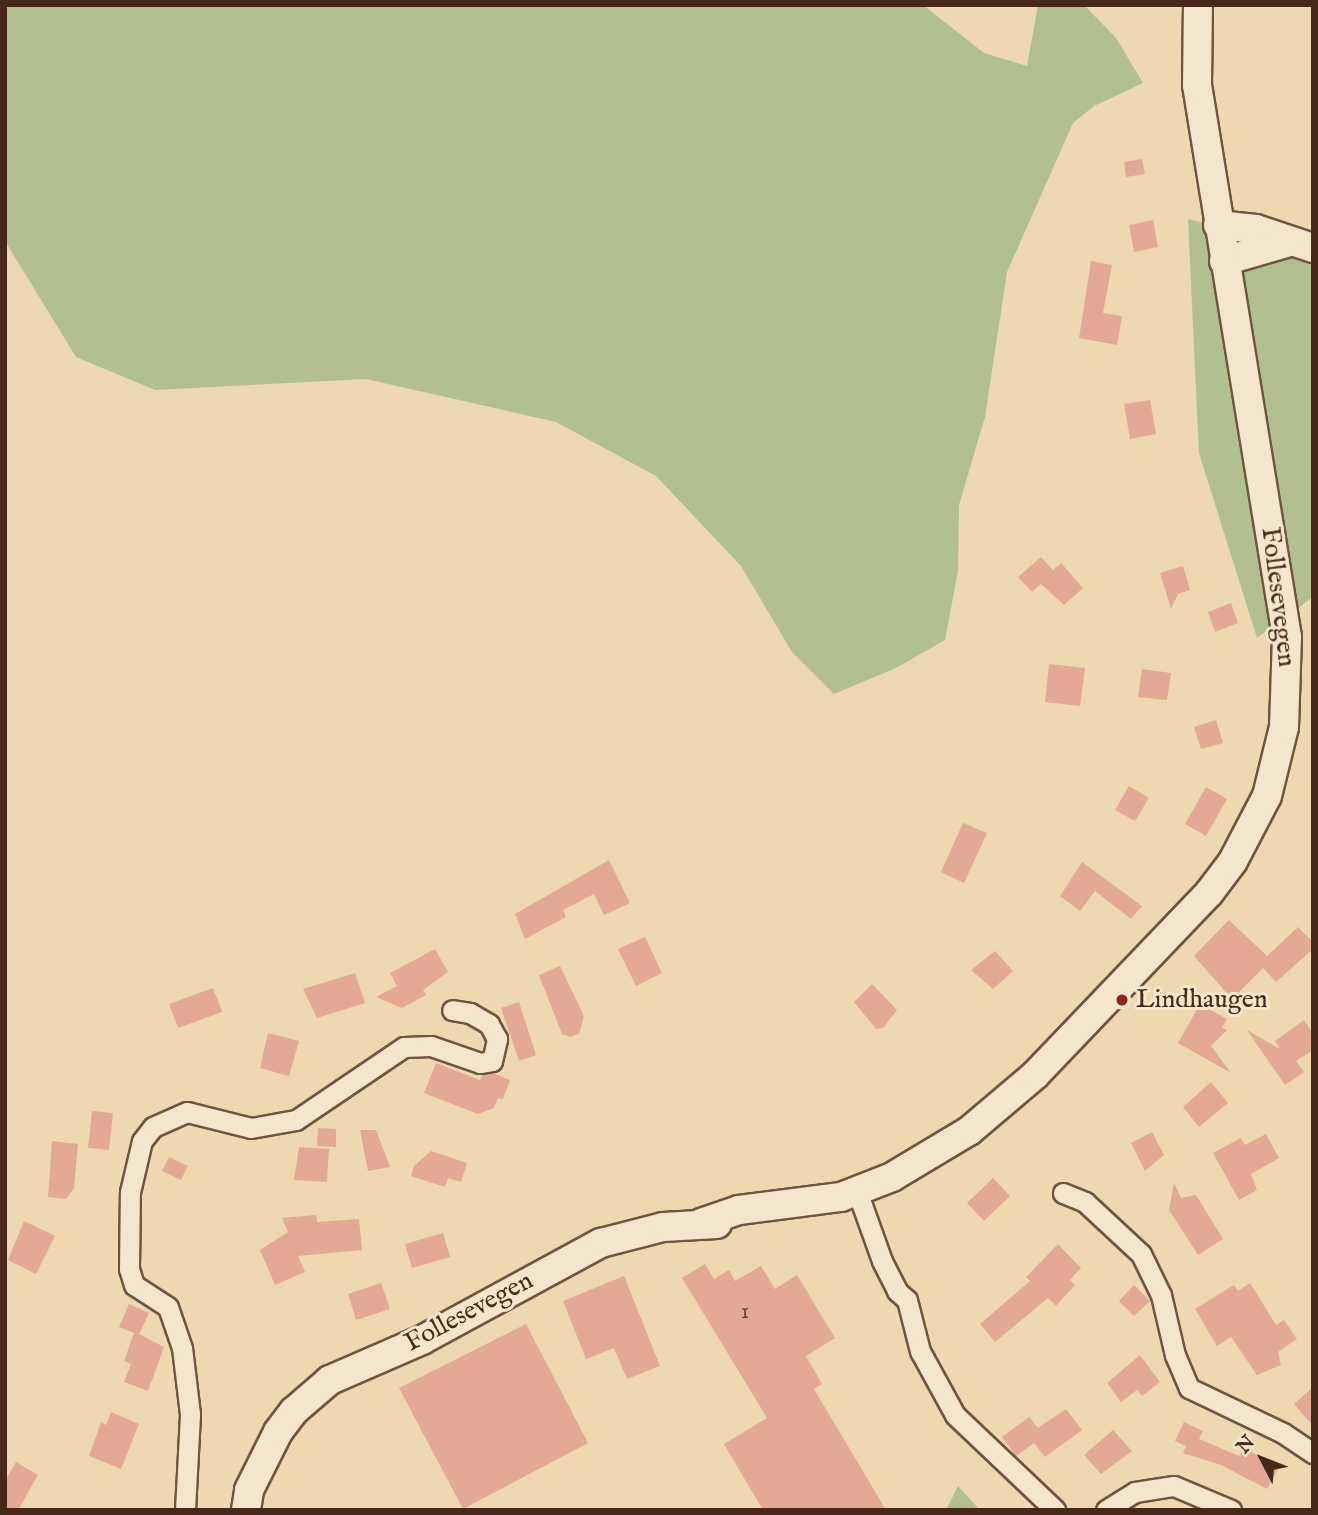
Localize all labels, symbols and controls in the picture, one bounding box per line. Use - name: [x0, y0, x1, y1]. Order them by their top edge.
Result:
- street label: Follesevegen: [1254, 525, 1302, 669]
- place label: Lindhaugen: [1136, 984, 1268, 1016]
- marker: Lindhaugen: [1114, 992, 1130, 1008]
- street label: Follesevegen: [400, 1265, 538, 1359]
- house number: 1: [741, 1298, 749, 1326]
- north arrow: [1227, 1424, 1297, 1494]
- text: N: [1232, 1431, 1261, 1459]

